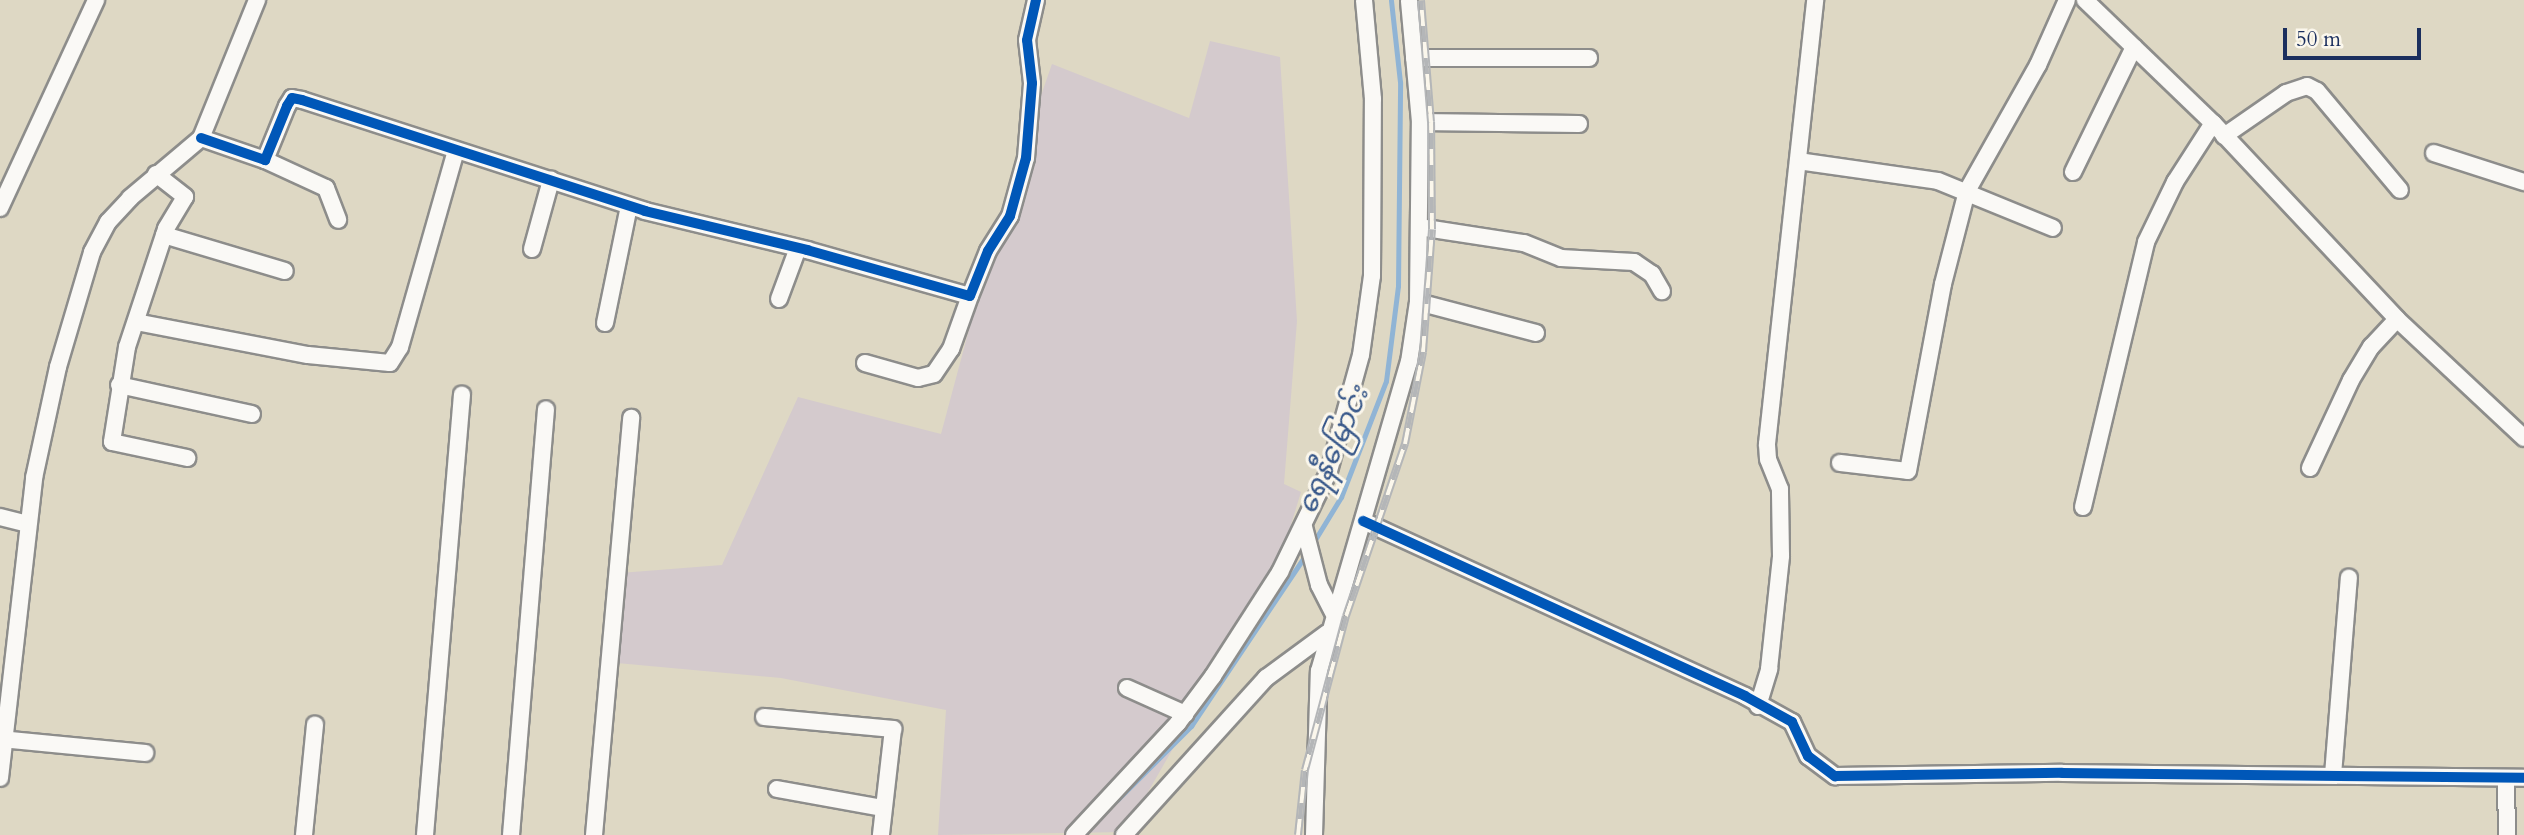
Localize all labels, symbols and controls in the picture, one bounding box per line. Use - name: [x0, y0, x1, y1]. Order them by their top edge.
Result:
- scale bar: [2286, 14, 2424, 58]
- text: 50 m: [2296, 25, 2341, 54]
- water label: ရေနီမြောင်း: [1290, 381, 1376, 519]

